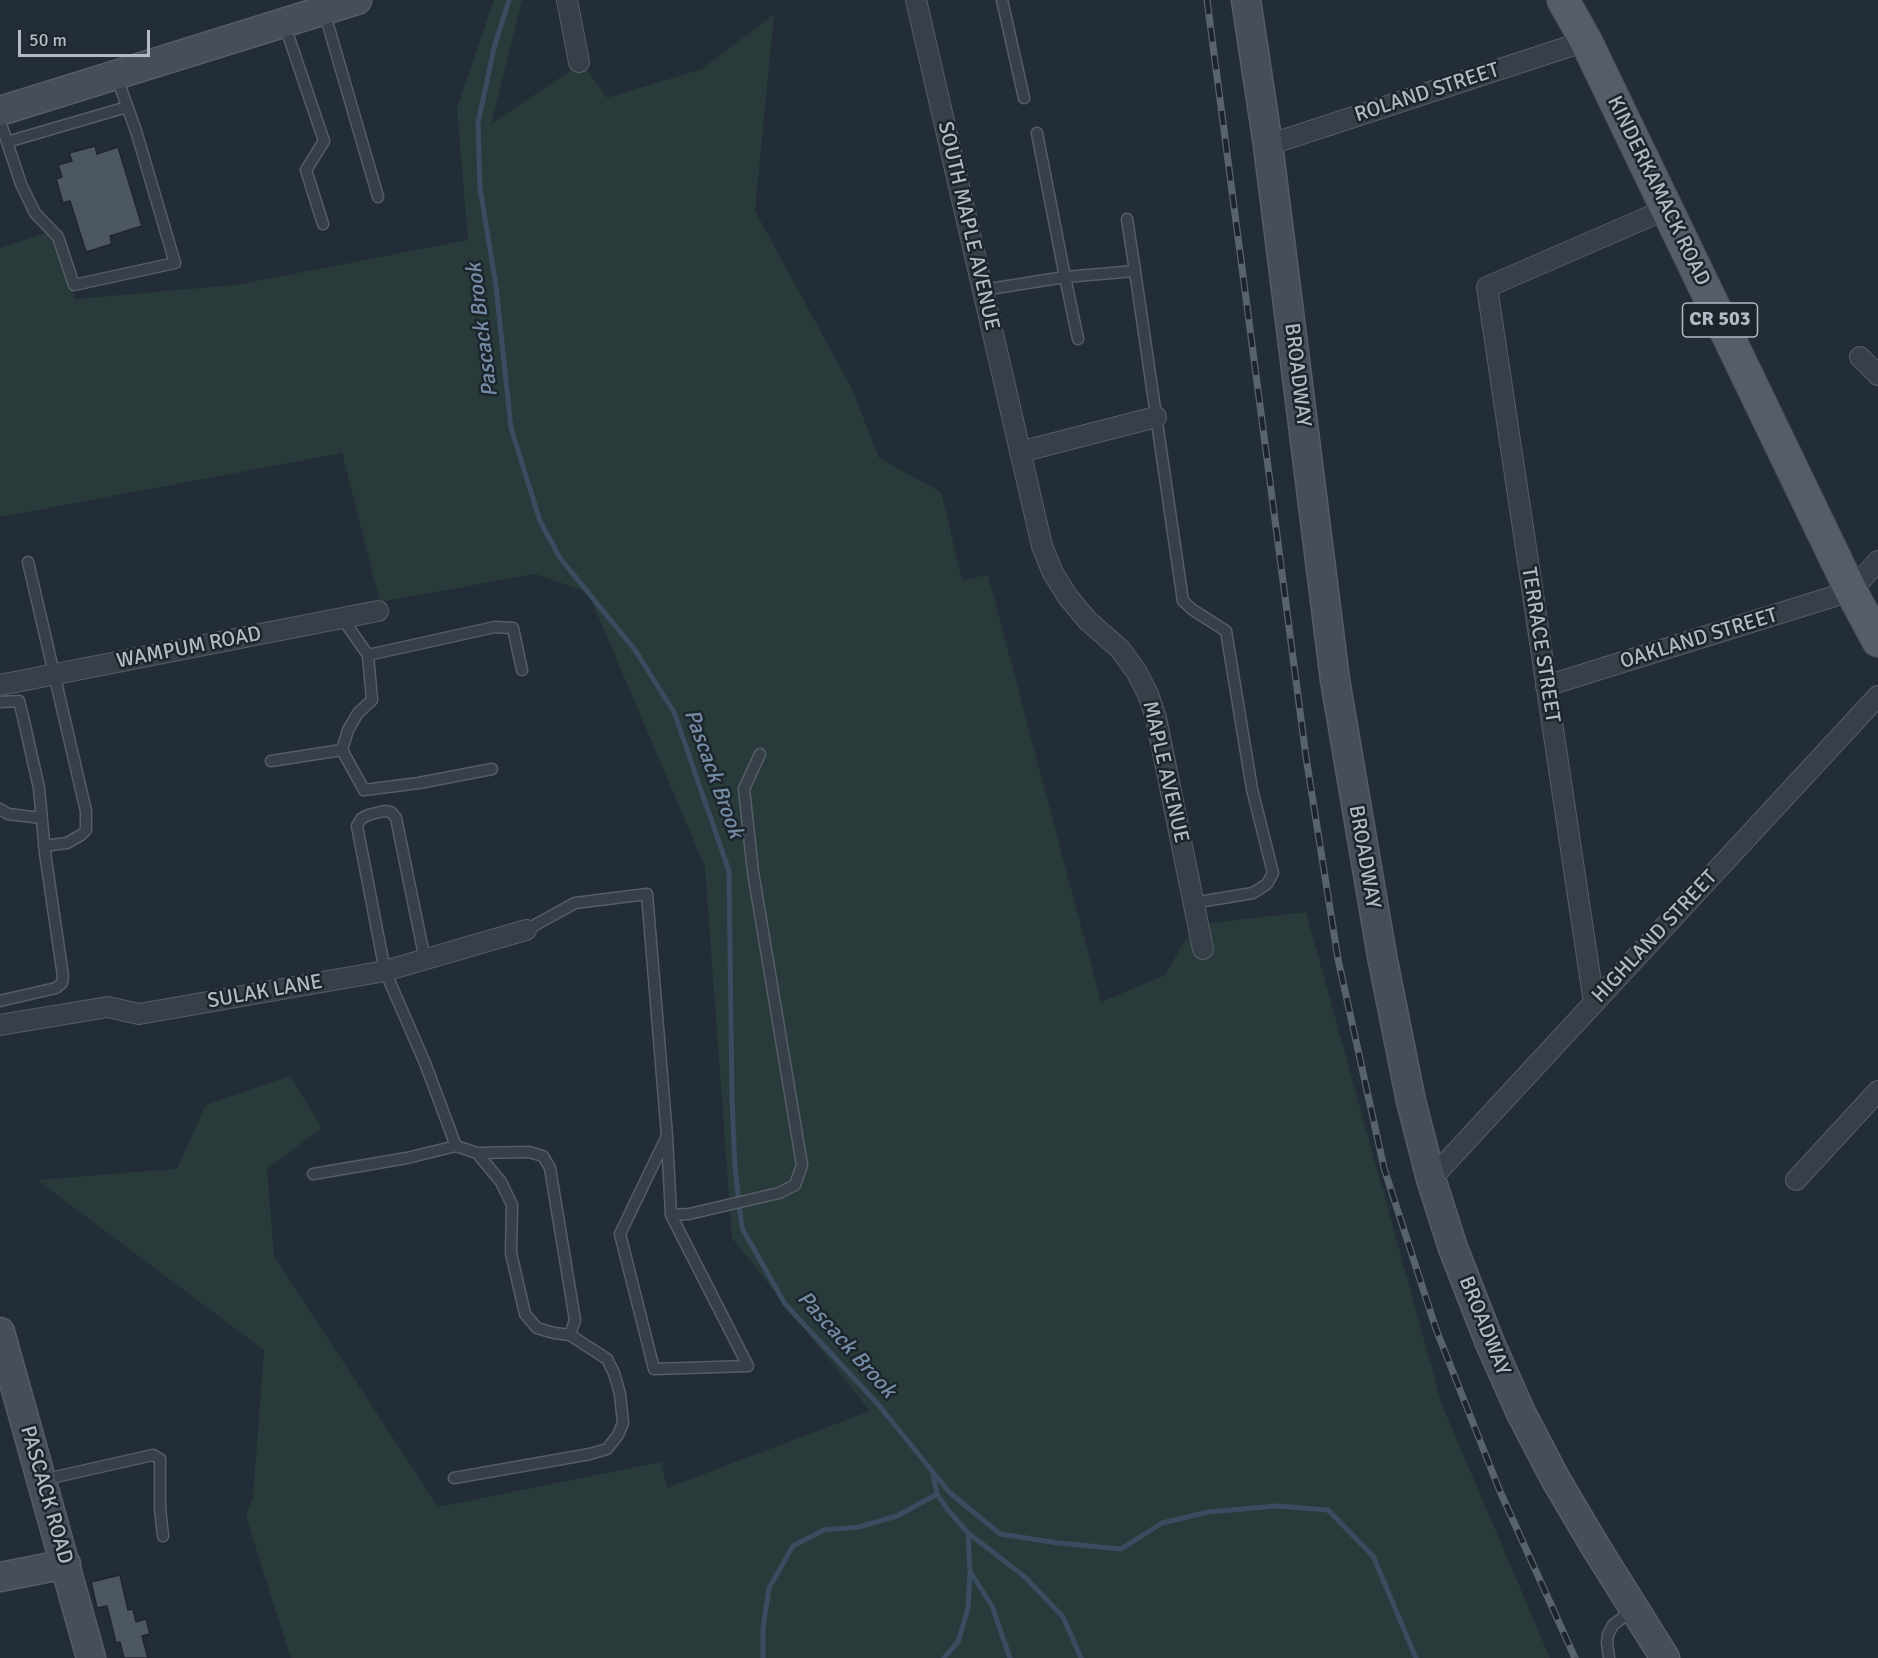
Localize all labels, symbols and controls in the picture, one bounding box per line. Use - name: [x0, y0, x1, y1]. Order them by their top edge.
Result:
- scale bar: [21, 18, 153, 56]
- text: 50 m: [29, 29, 67, 51]
- street label: ROLAND STREET: [1352, 58, 1502, 128]
- street label: KINDERKAMACK ROAD: [1601, 92, 1715, 290]
- street label: SOUTH MAPLE AVENUE: [932, 119, 1004, 333]
- water label: Pascack Brook: [462, 261, 504, 399]
- road number: CR 503: [1682, 303, 1758, 337]
- street label: BROADWAY: [1278, 322, 1316, 428]
- street label: TERRACE STREET: [1515, 565, 1565, 725]
- street label: OAKLAND STREET: [1617, 603, 1781, 675]
- street label: WAMPUM ROAD: [115, 622, 263, 674]
- street label: MAPLE AVENUE: [1136, 699, 1194, 845]
- water label: Pascack Brook: [678, 706, 748, 842]
- street label: BROADWAY: [1343, 803, 1385, 911]
- street label: HIGHLAND STREET: [1587, 865, 1723, 1009]
- street label: SULAK LANE: [206, 970, 324, 1014]
- street label: BROADWAY: [1453, 1273, 1515, 1379]
- water label: Pascack Brook: [791, 1286, 901, 1404]
- street label: PASCACK ROAD: [14, 1423, 78, 1567]

